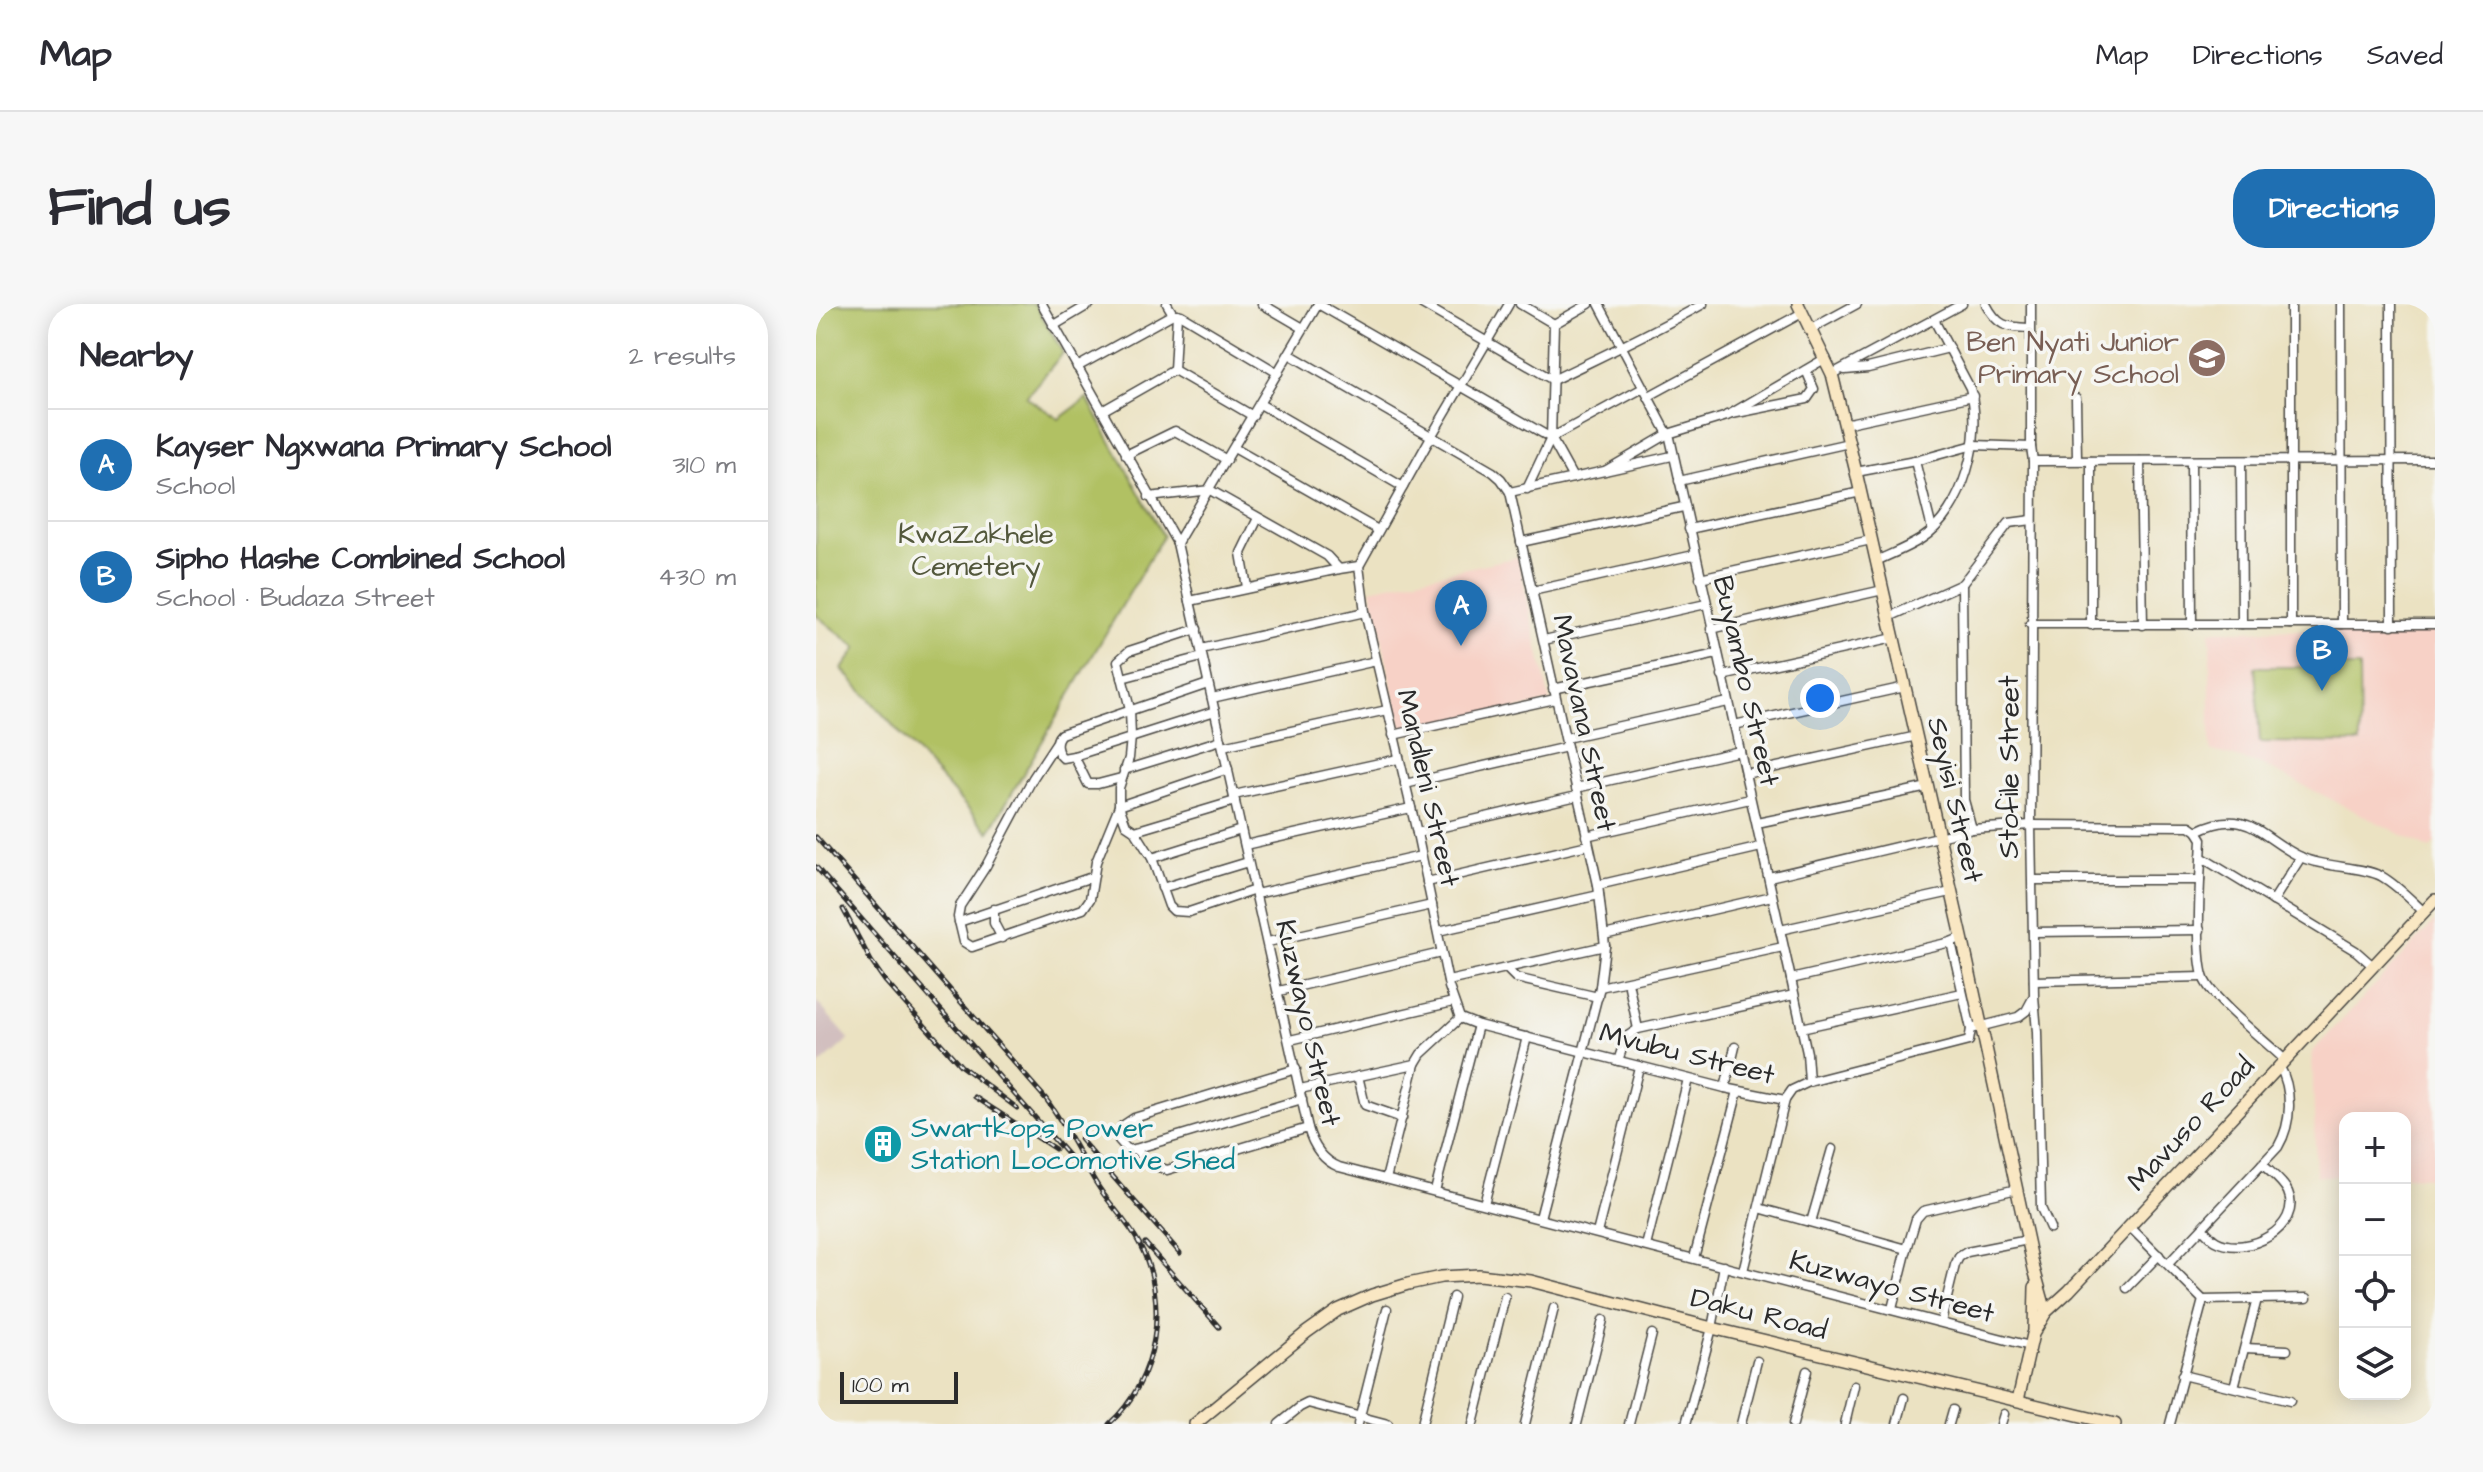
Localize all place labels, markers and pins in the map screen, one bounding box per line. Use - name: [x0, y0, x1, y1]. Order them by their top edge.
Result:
- place label: Ben Nyati Junior Primary School: [1966, 323, 2179, 396]
- school or university icon: Ben Nyati Junior Primary School: [2186, 337, 2228, 379]
- pin: A: [1435, 580, 1487, 646]
- pin: B: [2296, 625, 2348, 691]
- place label: Swartkops Power Station Locomotive Shed: [911, 1109, 1235, 1180]
- building icon: Swartkops Power Station Locomotive Shed: [862, 1123, 904, 1165]

